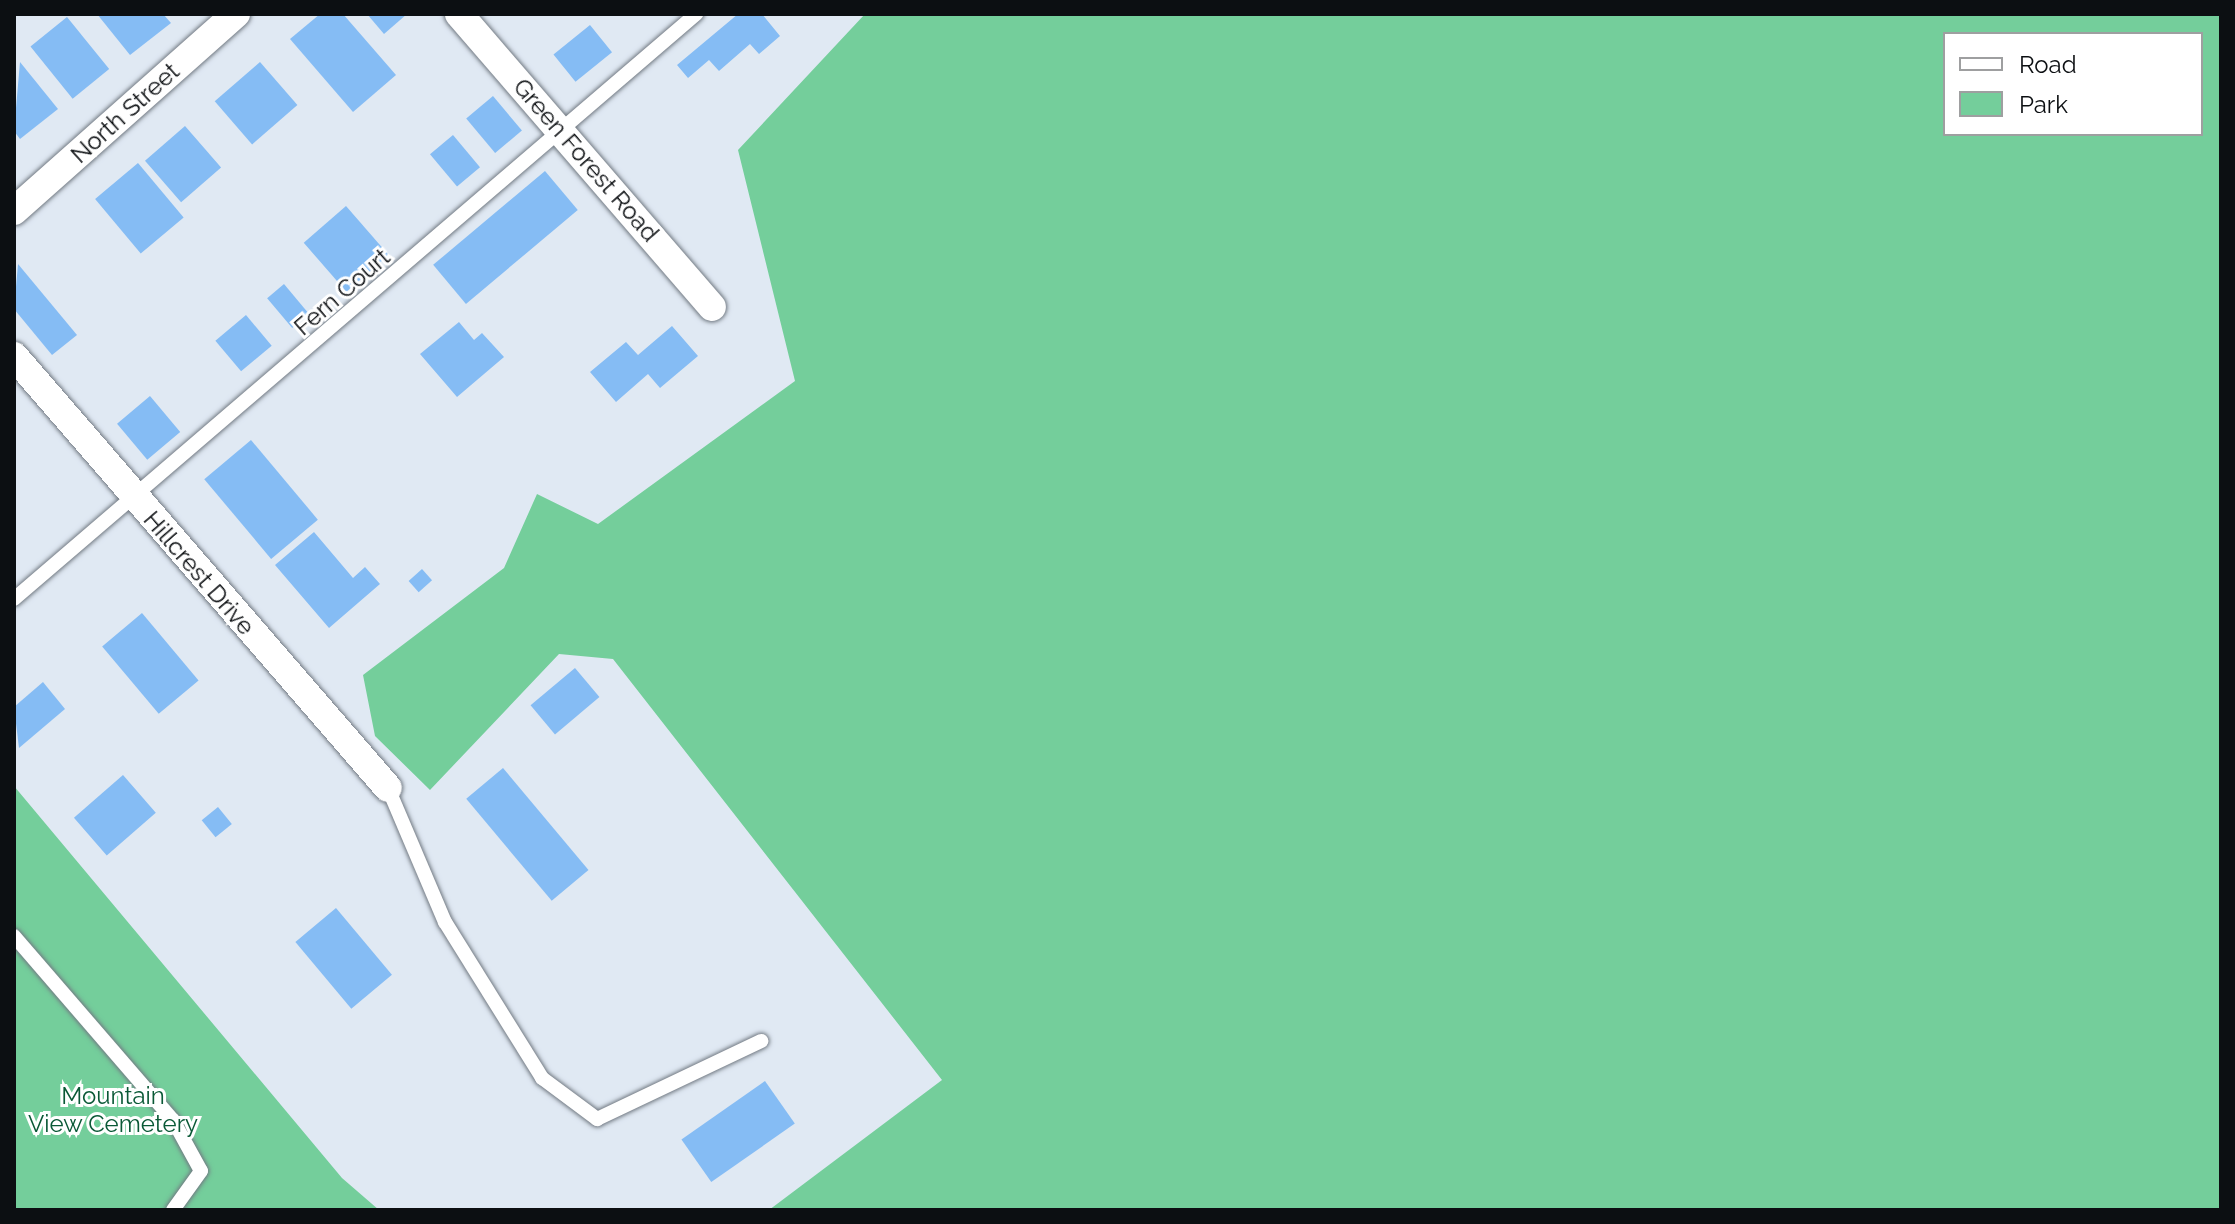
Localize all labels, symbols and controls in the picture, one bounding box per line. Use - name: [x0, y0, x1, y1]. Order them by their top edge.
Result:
- legend: [1943, 32, 2203, 136]
- text: Road: [2019, 50, 2077, 79]
- street label: North Street: [65, 57, 185, 169]
- street label: Green Forest Road: [507, 73, 665, 247]
- text: Park: [2019, 90, 2068, 119]
- street label: Fern Court: [288, 243, 396, 341]
- street label: Hillcrest Drive: [138, 505, 260, 641]
- park label: Mountain View Cemetery: [28, 1082, 198, 1138]

